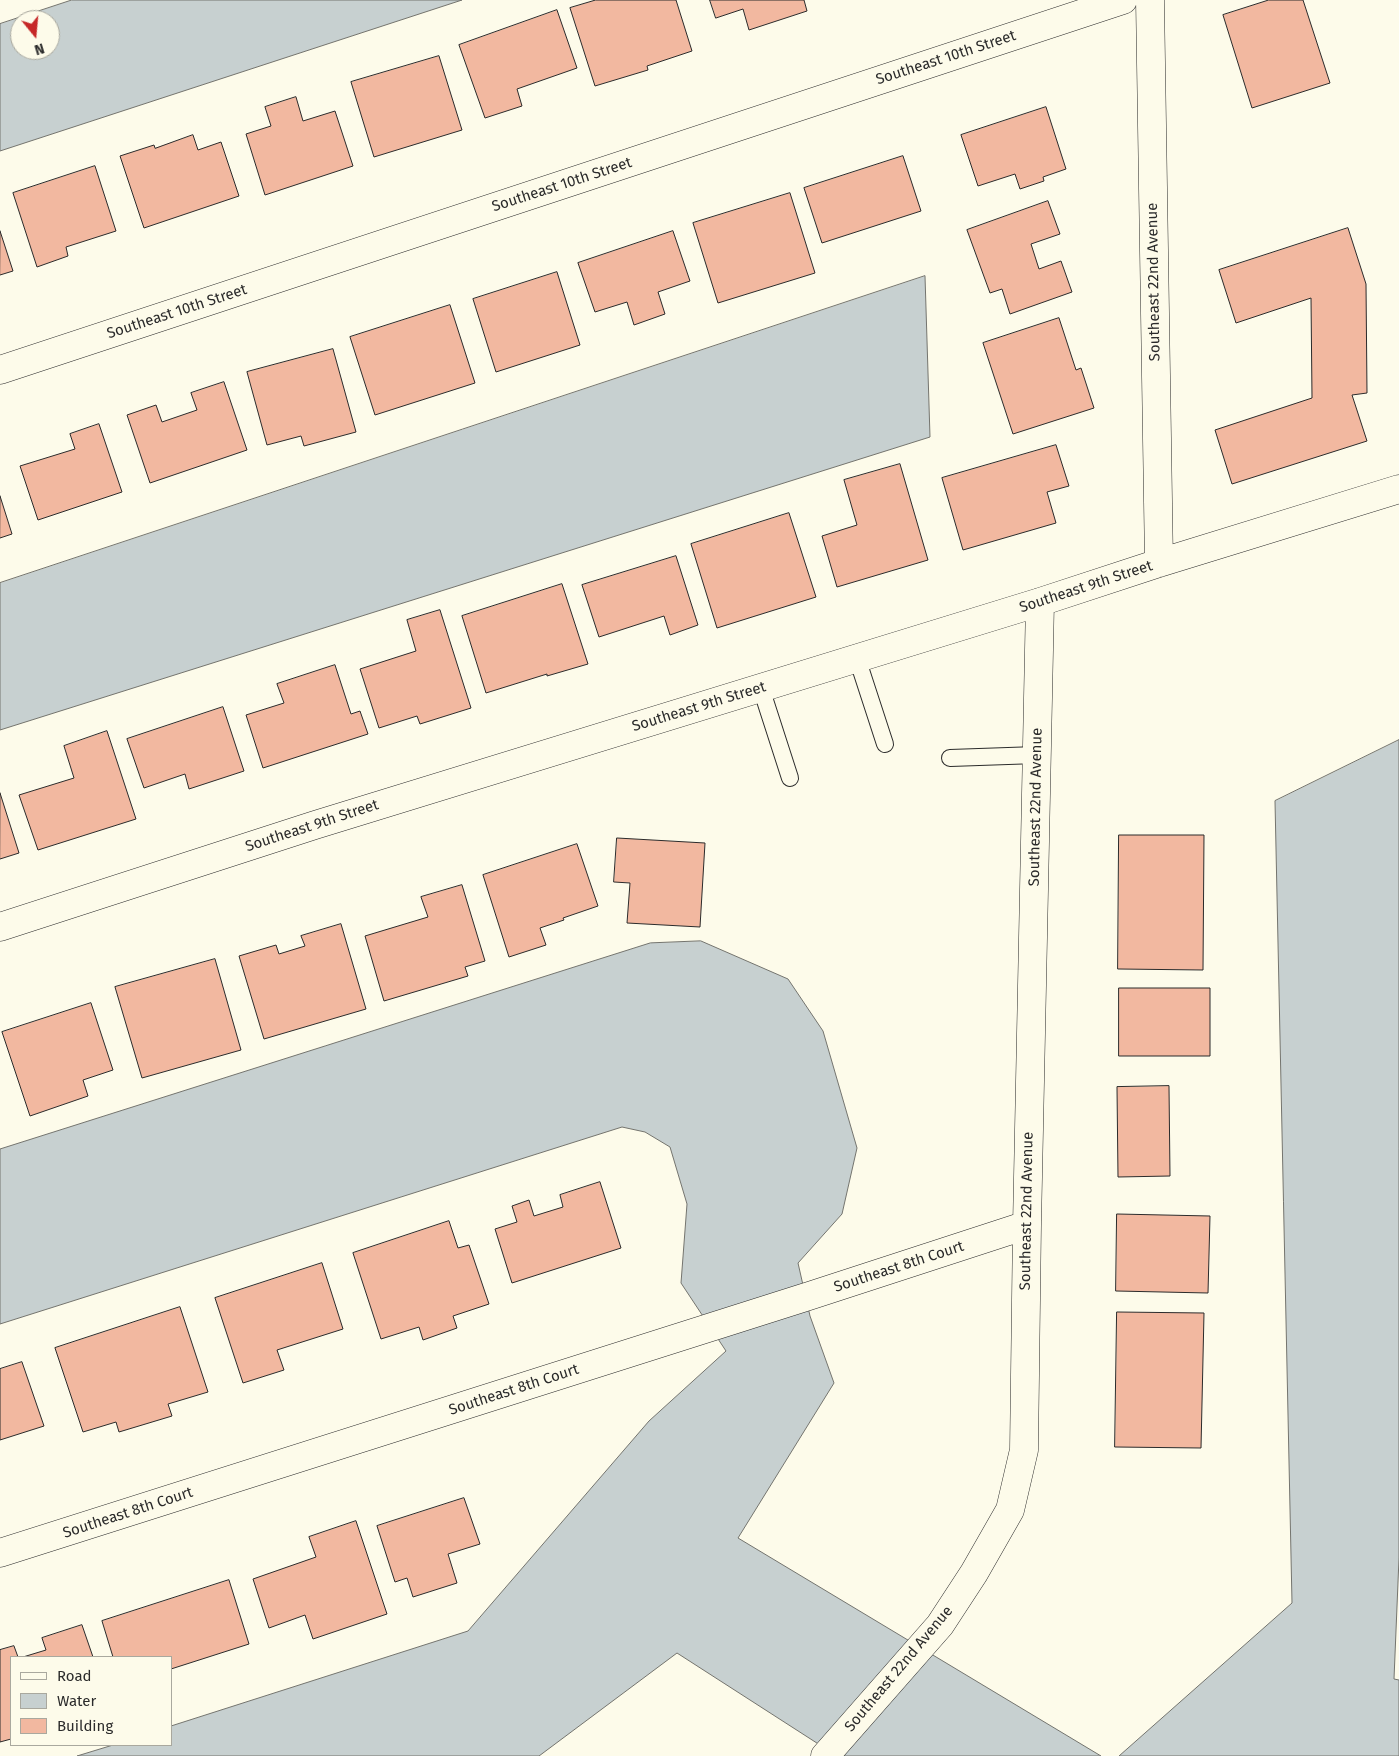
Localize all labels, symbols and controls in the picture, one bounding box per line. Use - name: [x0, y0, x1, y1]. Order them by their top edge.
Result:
- north arrow: [10, 10, 60, 60]
- street label: Southeast 10th Street: [874, 27, 1018, 89]
- text: N: [32, 39, 46, 58]
- street label: Southeast 10th Street: [490, 154, 634, 216]
- street label: Southeast 22nd Avenue: [1144, 203, 1164, 361]
- street label: Southeast 10th Street: [105, 281, 249, 343]
- street label: Southeast 9th Street: [1017, 557, 1155, 617]
- street label: Southeast 9th Street: [630, 678, 768, 736]
- street label: Southeast 22nd Avenue: [1026, 728, 1046, 886]
- street label: Southeast 9th Street: [243, 796, 381, 856]
- street label: Southeast 22nd Avenue: [1017, 1132, 1037, 1290]
- street label: Southeast 8th Court: [832, 1237, 966, 1297]
- street label: Southeast 8th Court: [447, 1360, 581, 1420]
- street label: Southeast 8th Court: [61, 1483, 195, 1543]
- street label: Southeast 22nd Avenue: [841, 1602, 957, 1736]
- legend: [10, 1656, 172, 1746]
- text: Road: [57, 1667, 92, 1685]
- text: Water: [57, 1692, 96, 1710]
- text: Building: [57, 1717, 113, 1735]

